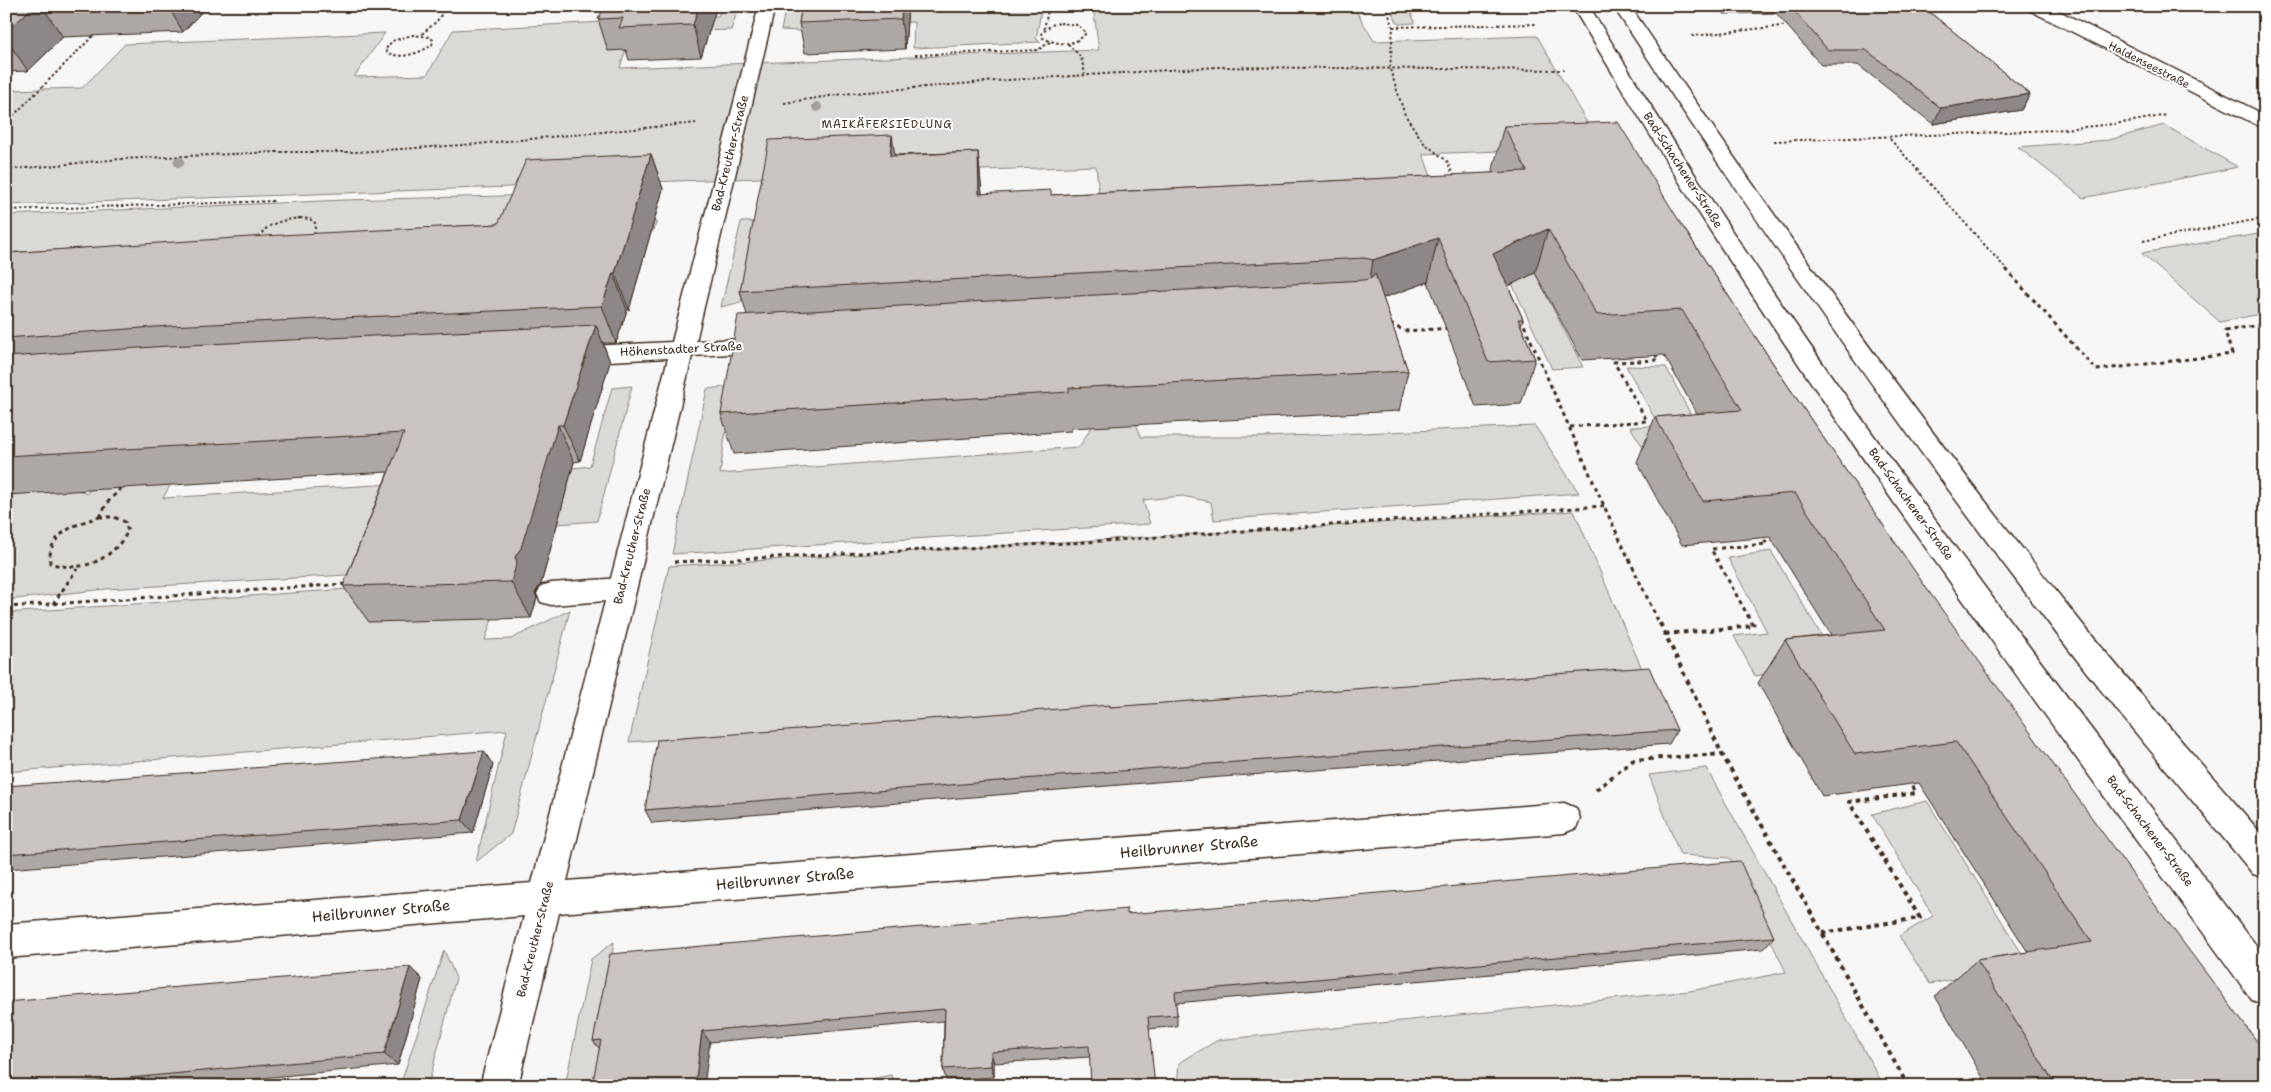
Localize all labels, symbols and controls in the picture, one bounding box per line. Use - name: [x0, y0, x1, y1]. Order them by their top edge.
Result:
- street label: Haldenseestraße: [2106, 38, 2192, 92]
- street label: Bad-Kreuther-Straße: [708, 93, 752, 213]
- street label: Bad-Schachener-Straße: [1639, 109, 1727, 231]
- district label: MAIKÄFERSIEDLUNG: [821, 117, 953, 132]
- street label: Höhenstadter Straße: [619, 338, 743, 360]
- street label: Bad-Schachener-Straße: [1865, 445, 1957, 564]
- street label: Bad-Kreuther-Straße: [610, 486, 654, 606]
- street label: Bad-Schachener-Straße: [2103, 772, 2197, 890]
- street label: Heilbrunner Straße: [1119, 831, 1259, 863]
- street label: Heilbrunner Straße: [715, 863, 855, 895]
- street label: Bad-Kreuther-Straße: [513, 879, 557, 999]
- street label: Heilbrunner Straße: [311, 895, 451, 927]

